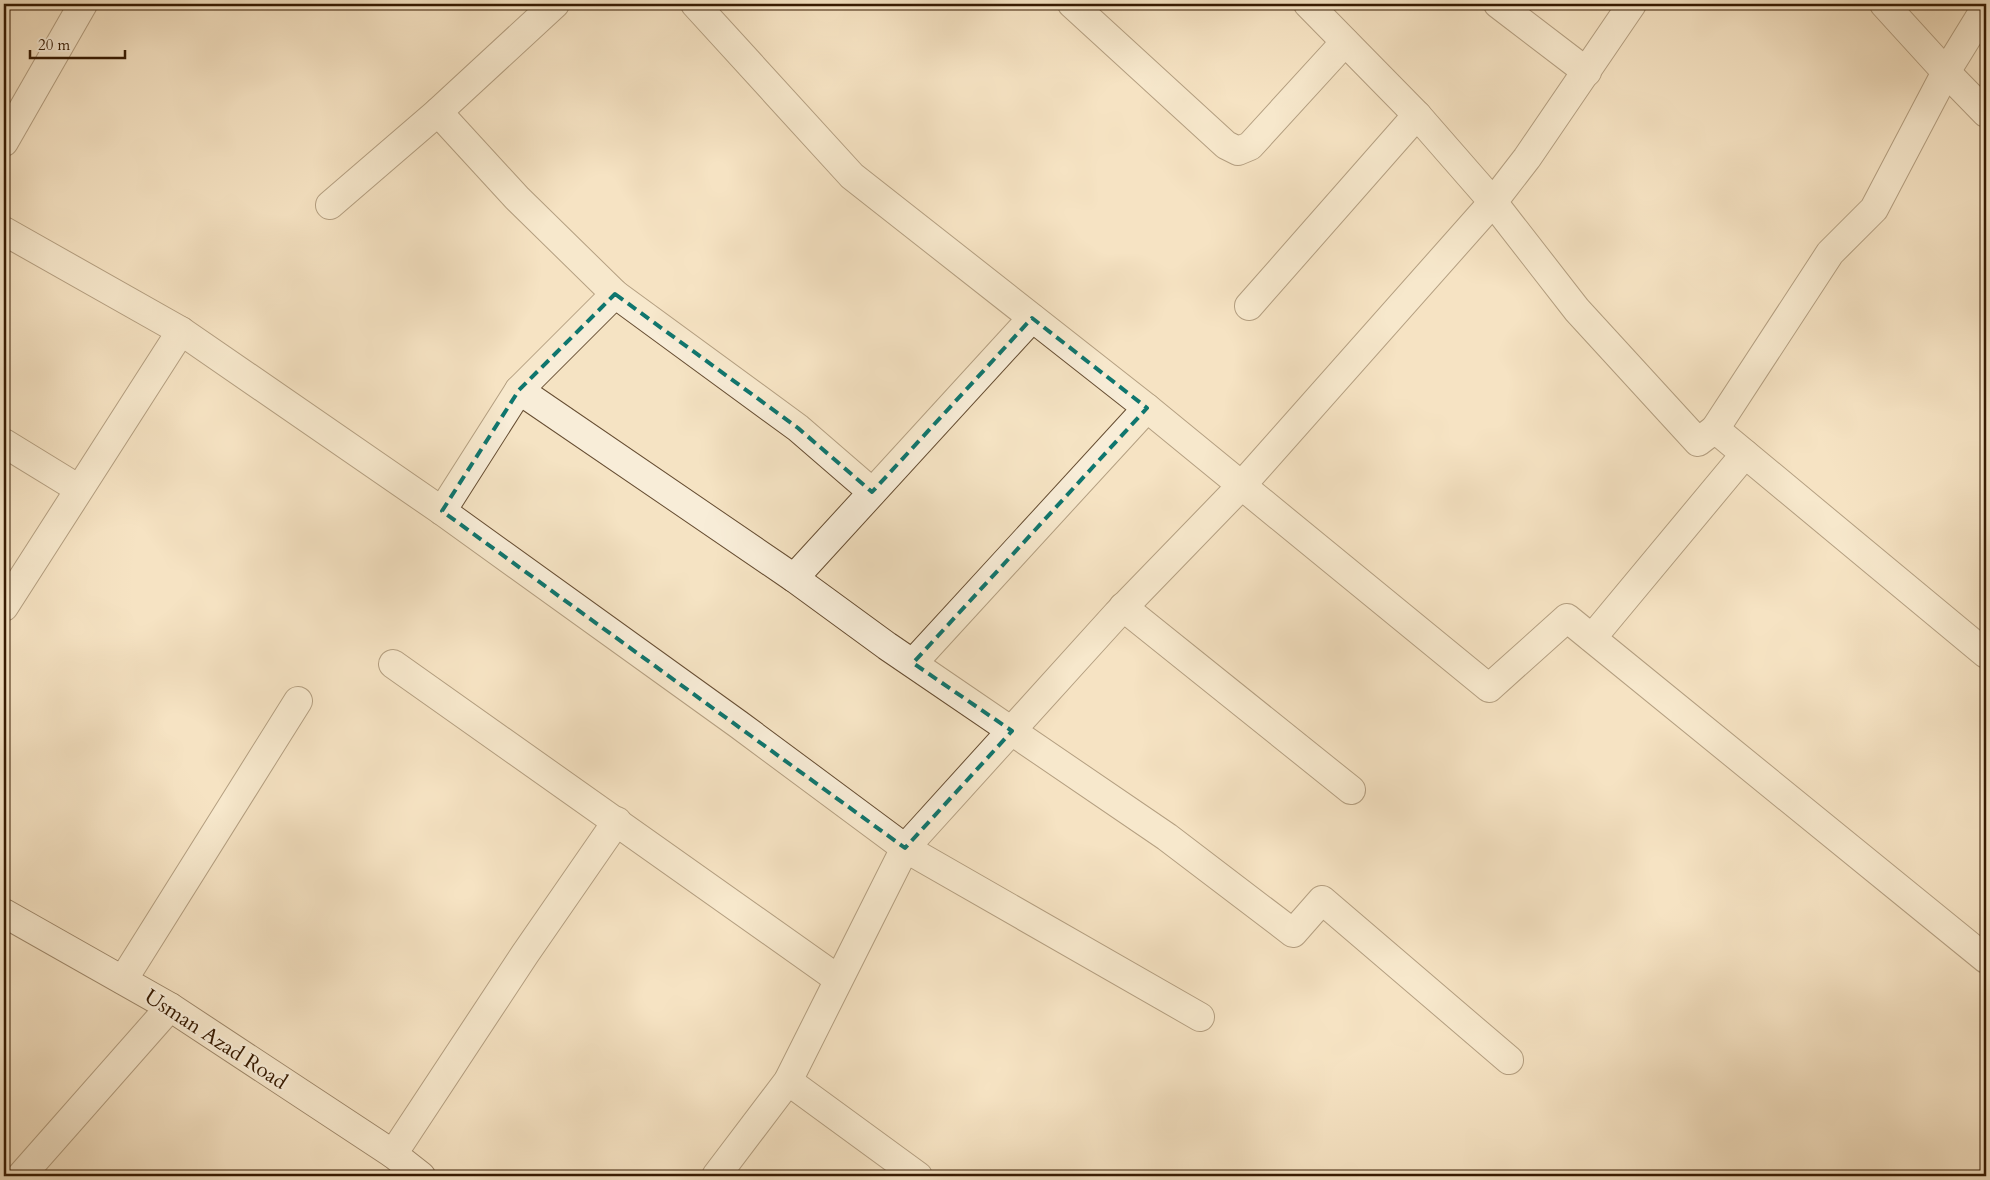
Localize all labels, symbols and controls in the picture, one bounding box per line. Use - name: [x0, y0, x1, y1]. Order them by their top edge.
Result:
- scale bar: [30, 28, 125, 60]
- text: 20 m: [38, 35, 70, 55]
- street label: Usman Azad Road: [139, 982, 293, 1097]

